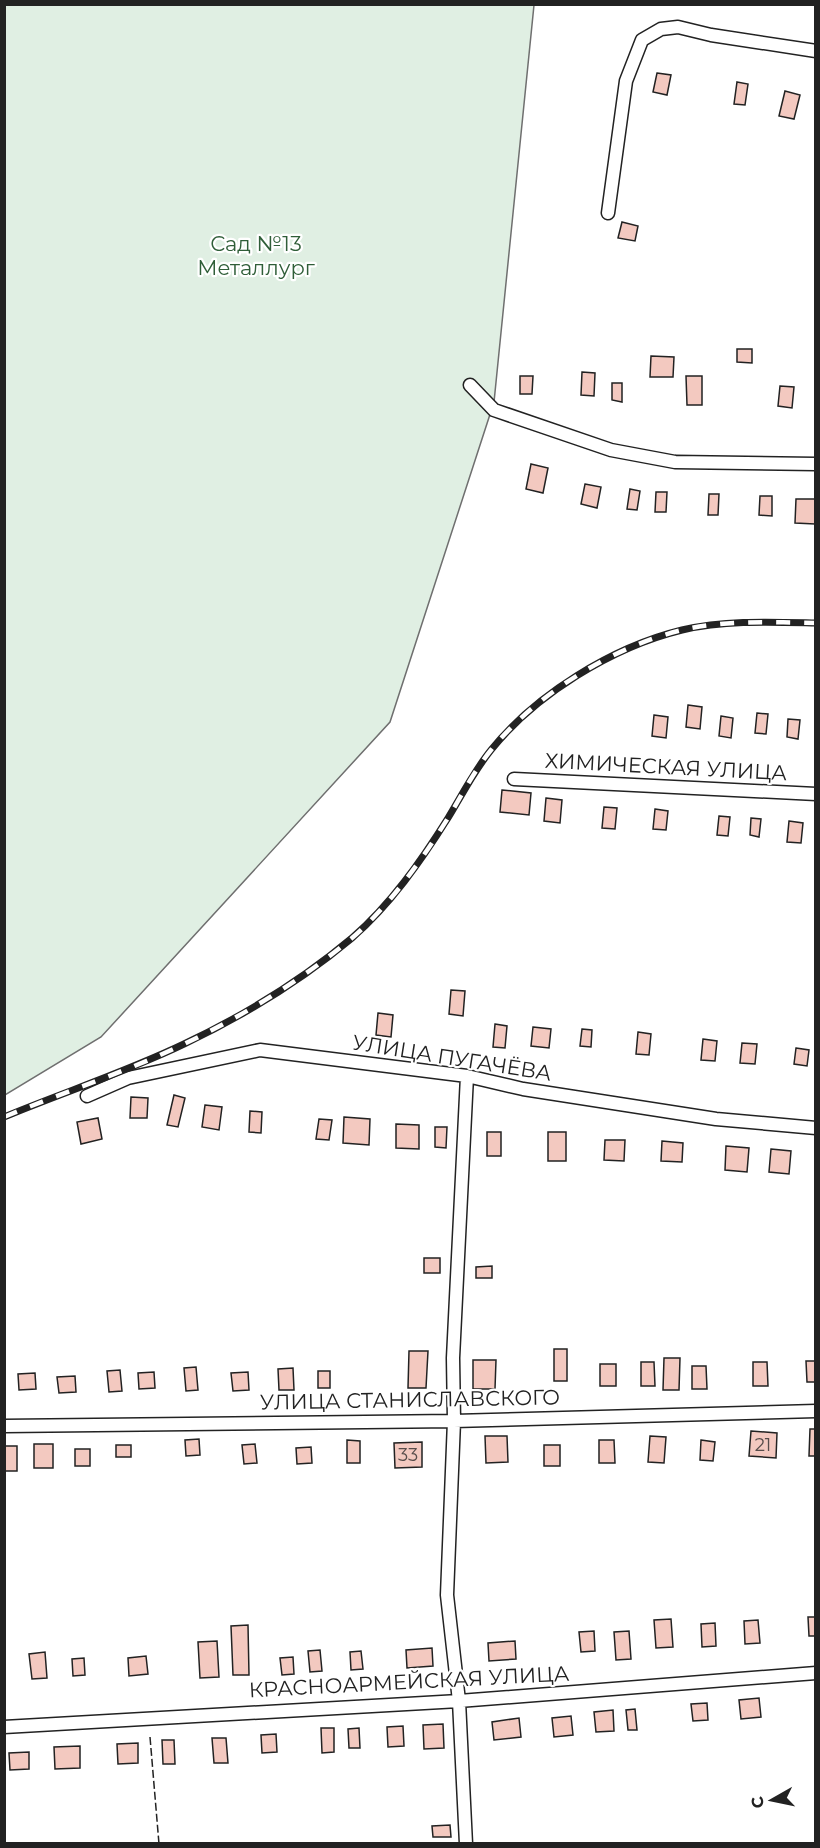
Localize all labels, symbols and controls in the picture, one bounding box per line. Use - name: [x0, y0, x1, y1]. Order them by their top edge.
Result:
- park label: Сад №13 Металлург: [197, 231, 315, 280]
- street label: ХИМИЧЕСКАЯ УЛИЦА: [544, 748, 788, 785]
- street label: УЛИЦА ПУГАЧЁВА: [351, 1029, 554, 1086]
- street label: УЛИЦА СТАНИСЛАВСКОГО: [260, 1384, 560, 1415]
- house number: 21: [755, 1434, 771, 1456]
- house number: 33: [398, 1444, 418, 1466]
- street label: КРАСНОАРМЕЙСКАЯ УЛИЦА: [248, 1661, 570, 1702]
- north arrow: [742, 1770, 802, 1830]
- text: С: [747, 1795, 768, 1809]

